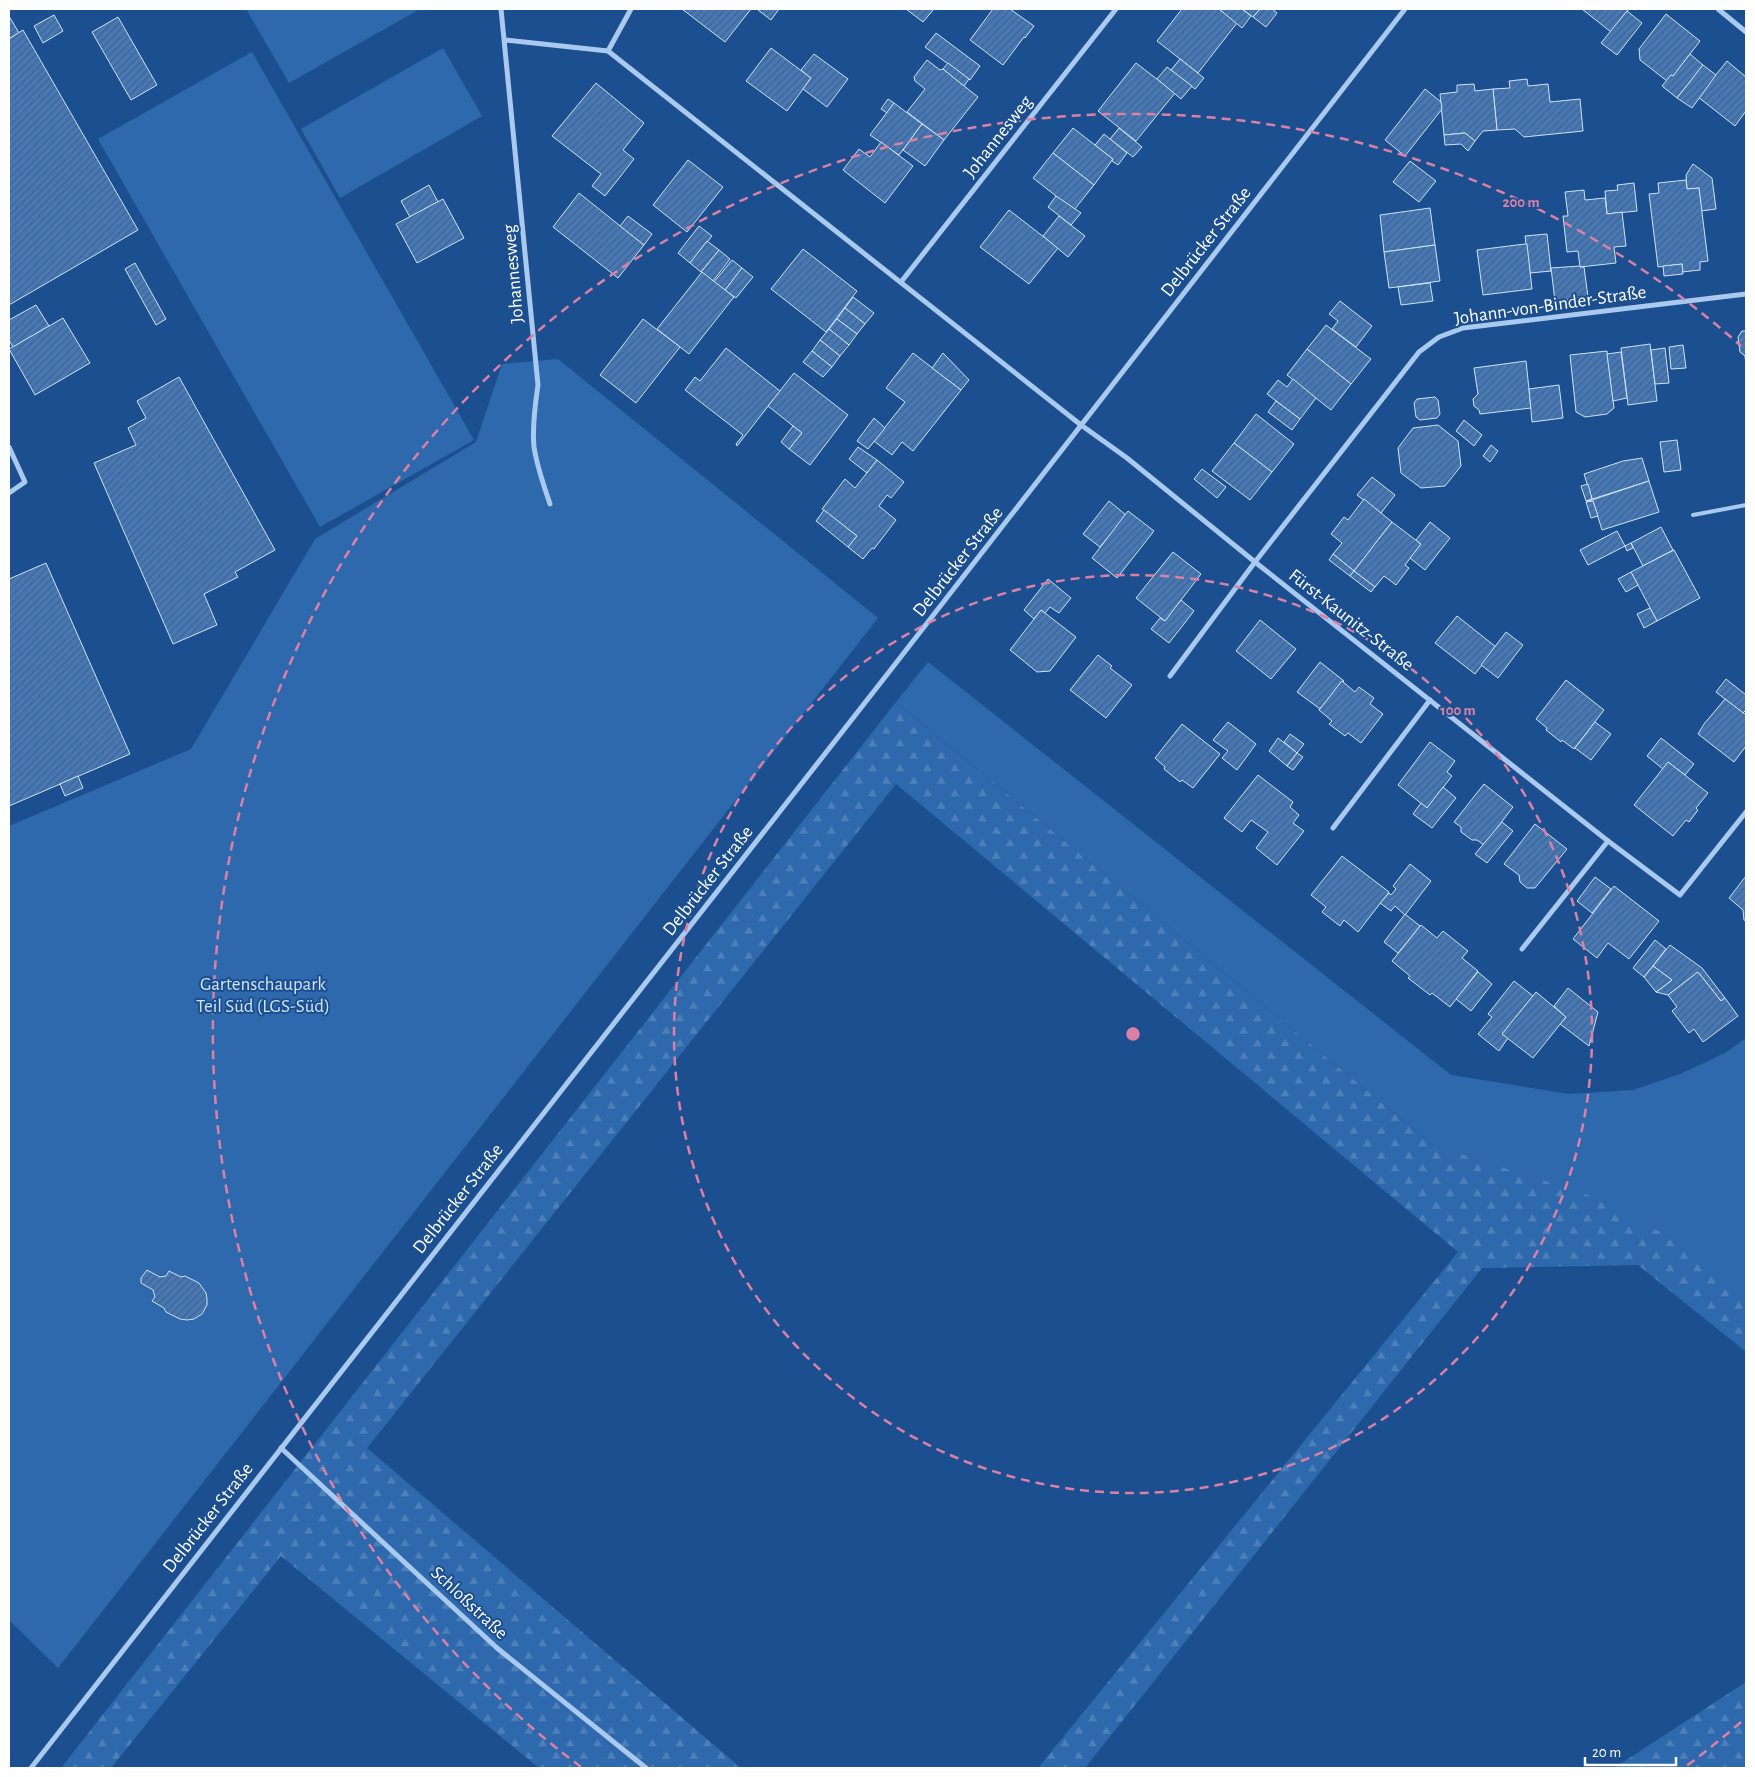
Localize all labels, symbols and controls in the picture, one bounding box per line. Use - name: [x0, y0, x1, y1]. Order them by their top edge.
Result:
- street label: Johannesweg: [960, 92, 1037, 182]
- street label: Delbrücker Straße: [1157, 183, 1255, 301]
- text: 200 m: [1502, 195, 1540, 210]
- street label: Johannesweg: [500, 223, 527, 324]
- street label: Johann-von-Binder-Straße: [1453, 283, 1647, 328]
- street label: Delbrücker Straße: [909, 503, 1007, 621]
- street label: Fürst-Kaunitz-Straße: [1285, 566, 1417, 675]
- text: 100 m: [1440, 703, 1476, 718]
- street label: Delbrücker Straße: [659, 822, 757, 940]
- park label: Gartenschaupark Teil Süd (LGS-Süd): [196, 975, 330, 1016]
- centre of rings: [1124, 1025, 1142, 1043]
- street label: Delbrücker Straße: [409, 1140, 507, 1258]
- street label: Delbrücker Straße: [159, 1459, 257, 1577]
- street label: Schloßstraße: [427, 1563, 511, 1643]
- scale bar: [1585, 1734, 1676, 1766]
- text: 20 m: [1592, 1745, 1621, 1760]

